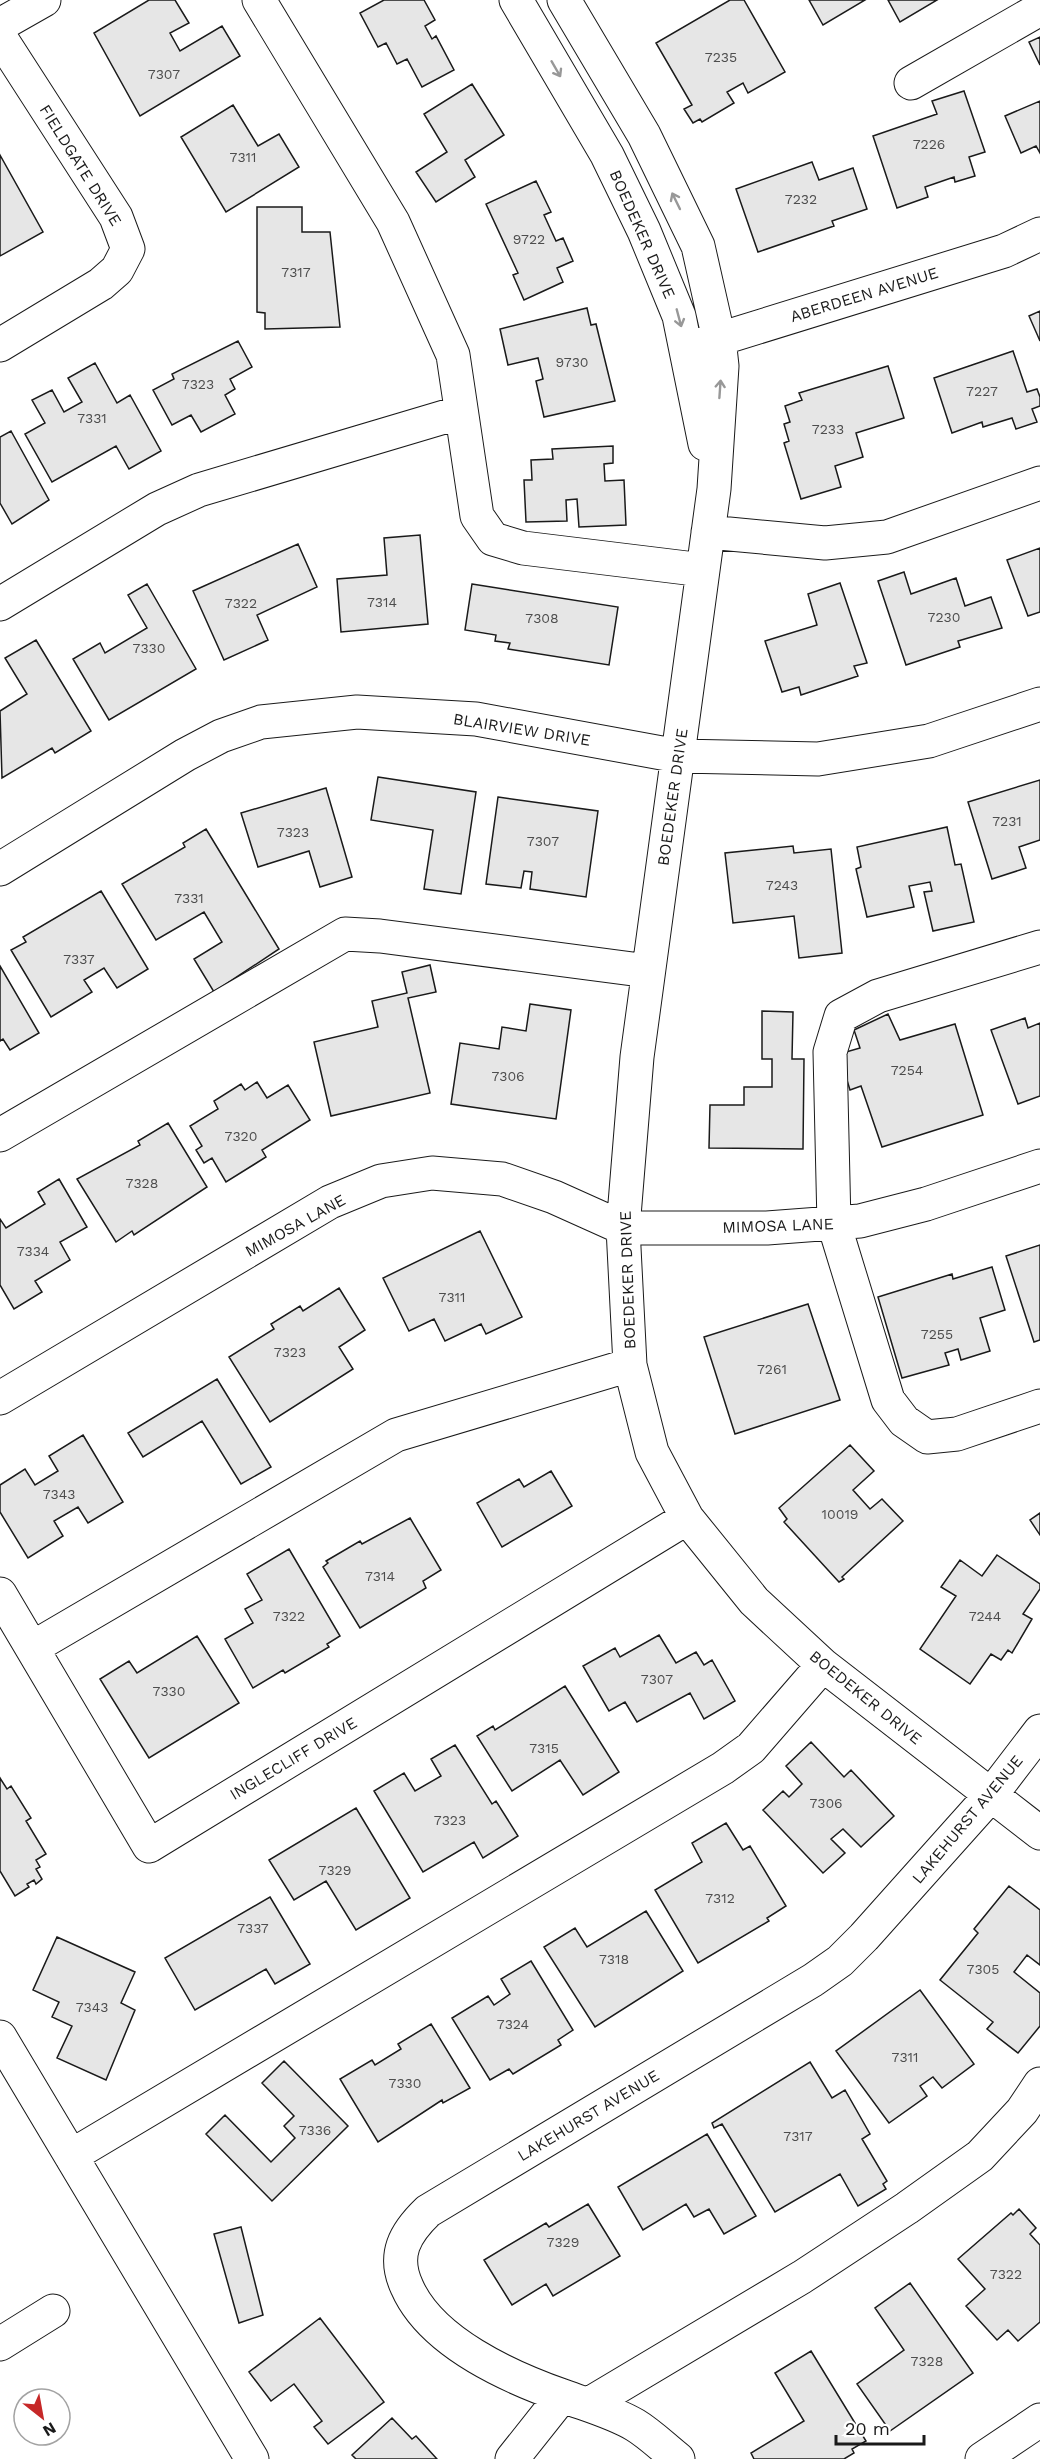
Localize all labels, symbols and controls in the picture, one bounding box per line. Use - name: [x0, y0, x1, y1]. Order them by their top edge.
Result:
- house number: 7235: [705, 49, 737, 65]
- one-way arrow: [551, 60, 563, 77]
- house number: 7307: [148, 66, 180, 82]
- street label: FIELDGATE DRIVE: [36, 101, 126, 229]
- house number: 7226: [913, 136, 945, 152]
- house number: 7311: [230, 149, 256, 165]
- street label: BOEDEKER DRIVE: [606, 167, 679, 301]
- house number: 7232: [785, 191, 817, 207]
- one-way arrow: [670, 193, 682, 211]
- house number: 9722: [513, 231, 545, 247]
- street label: ABERDEEN AVENUE: [788, 263, 940, 326]
- house number: 7317: [281, 264, 311, 280]
- one-way arrow: [674, 309, 685, 328]
- house number: 9730: [555, 354, 589, 370]
- house number: 7323: [182, 376, 214, 392]
- one-way arrow: [715, 379, 726, 399]
- house number: 7227: [966, 383, 998, 399]
- house number: 7331: [77, 410, 107, 426]
- house number: 7233: [812, 421, 844, 437]
- house number: 7314: [367, 594, 397, 610]
- house number: 7322: [225, 595, 257, 611]
- house number: 7230: [928, 609, 960, 625]
- house number: 7308: [525, 610, 559, 626]
- house number: 7330: [133, 640, 165, 656]
- street label: BLAIRVIEW DRIVE: [452, 709, 592, 750]
- street label: BOEDEKER DRIVE: [653, 727, 692, 867]
- house number: 7231: [992, 813, 1022, 829]
- house number: 7323: [277, 824, 309, 840]
- house number: 7307: [527, 833, 559, 849]
- house number: 7243: [766, 877, 798, 893]
- house number: 7331: [174, 890, 204, 906]
- house number: 7337: [63, 951, 95, 967]
- house number: 7254: [891, 1062, 923, 1078]
- house number: 7306: [491, 1068, 525, 1084]
- house number: 7320: [225, 1128, 257, 1144]
- house number: 7328: [126, 1175, 158, 1191]
- street label: MIMOSA LANE: [242, 1190, 349, 1261]
- street label: BOEDEKER DRIVE: [616, 1210, 639, 1350]
- street label: MIMOSA LANE: [722, 1214, 834, 1237]
- house number: 7334: [17, 1243, 49, 1259]
- house number: 7311: [439, 1289, 465, 1305]
- house number: 7255: [921, 1326, 953, 1342]
- house number: 7323: [274, 1344, 306, 1360]
- house number: 7261: [757, 1361, 787, 1377]
- house number: 7343: [43, 1486, 75, 1502]
- house number: 10019: [822, 1506, 858, 1522]
- house number: 7314: [365, 1568, 395, 1584]
- house number: 7322: [273, 1608, 305, 1624]
- house number: 7244: [969, 1608, 1001, 1624]
- street label: BOEDEKER DRIVE: [806, 1646, 926, 1748]
- house number: 7307: [641, 1671, 673, 1687]
- house number: 7330: [153, 1683, 185, 1699]
- street label: INGLECLIFF DRIVE: [226, 1713, 360, 1804]
- house number: 7315: [529, 1740, 559, 1756]
- street label: LAKEHURST AVENUE: [908, 1751, 1027, 1887]
- house number: 7306: [809, 1795, 843, 1811]
- house number: 7323: [434, 1812, 466, 1828]
- house number: 7329: [319, 1862, 351, 1878]
- house number: 7312: [705, 1890, 735, 1906]
- house number: 7337: [237, 1920, 269, 1936]
- house number: 7318: [599, 1951, 629, 1967]
- house number: 7305: [967, 1961, 999, 1977]
- house number: 7343: [76, 1999, 108, 2015]
- house number: 7324: [497, 2016, 529, 2032]
- house number: 7311: [892, 2049, 918, 2065]
- street label: LAKEHURST AVENUE: [514, 2066, 663, 2165]
- house number: 7330: [389, 2075, 421, 2091]
- house number: 7336: [299, 2122, 331, 2138]
- house number: 7317: [783, 2128, 813, 2144]
- house number: 7329: [547, 2234, 579, 2250]
- house number: 7322: [990, 2266, 1022, 2282]
- house number: 7328: [911, 2353, 943, 2369]
- north arrow: [12, 2387, 72, 2447]
- scale bar: [836, 2408, 924, 2446]
- text: N: [39, 2418, 59, 2441]
- text: 20 m: [845, 2418, 890, 2439]

